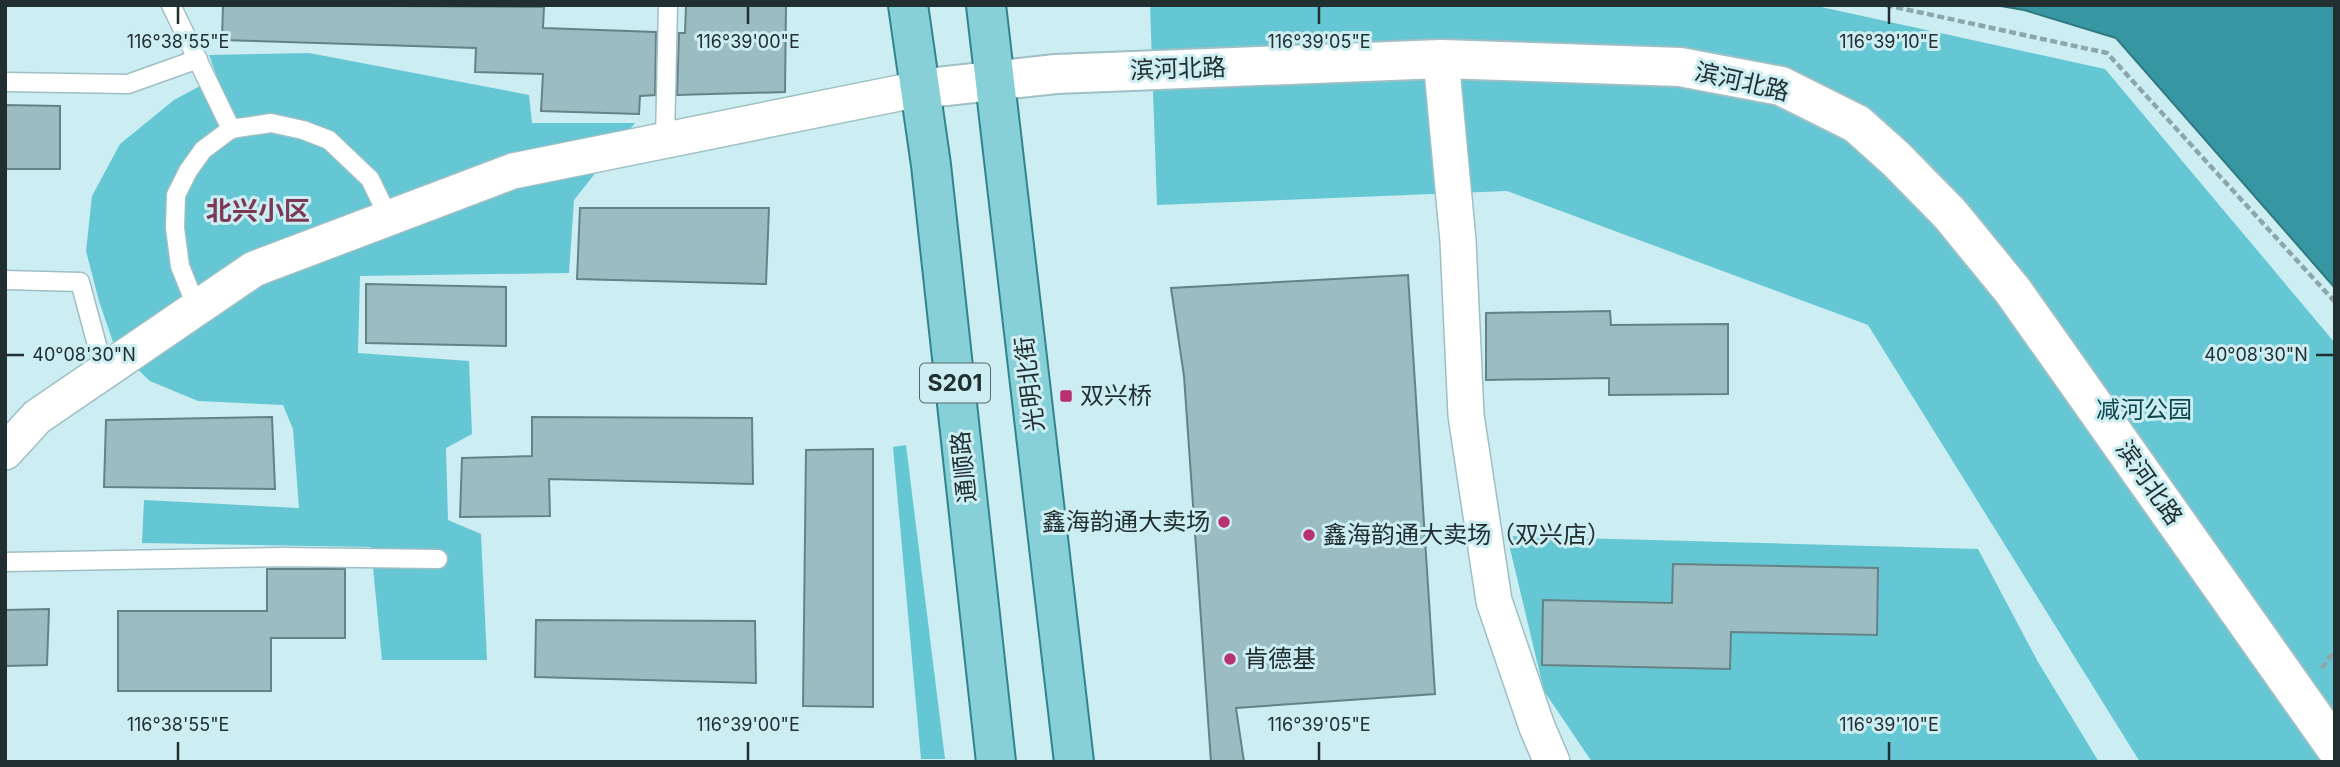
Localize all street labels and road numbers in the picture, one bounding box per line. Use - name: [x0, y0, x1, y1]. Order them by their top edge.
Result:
- street label: 滨河北路: [1130, 52, 1226, 85]
- street label: 滨河北路: [1692, 57, 1792, 106]
- street label: 光明北街: [1009, 335, 1050, 433]
- road number: S201: [920, 364, 990, 402]
- street label: 通顺路: [945, 430, 982, 504]
- street label: 滨河北路: [2110, 435, 2189, 530]

